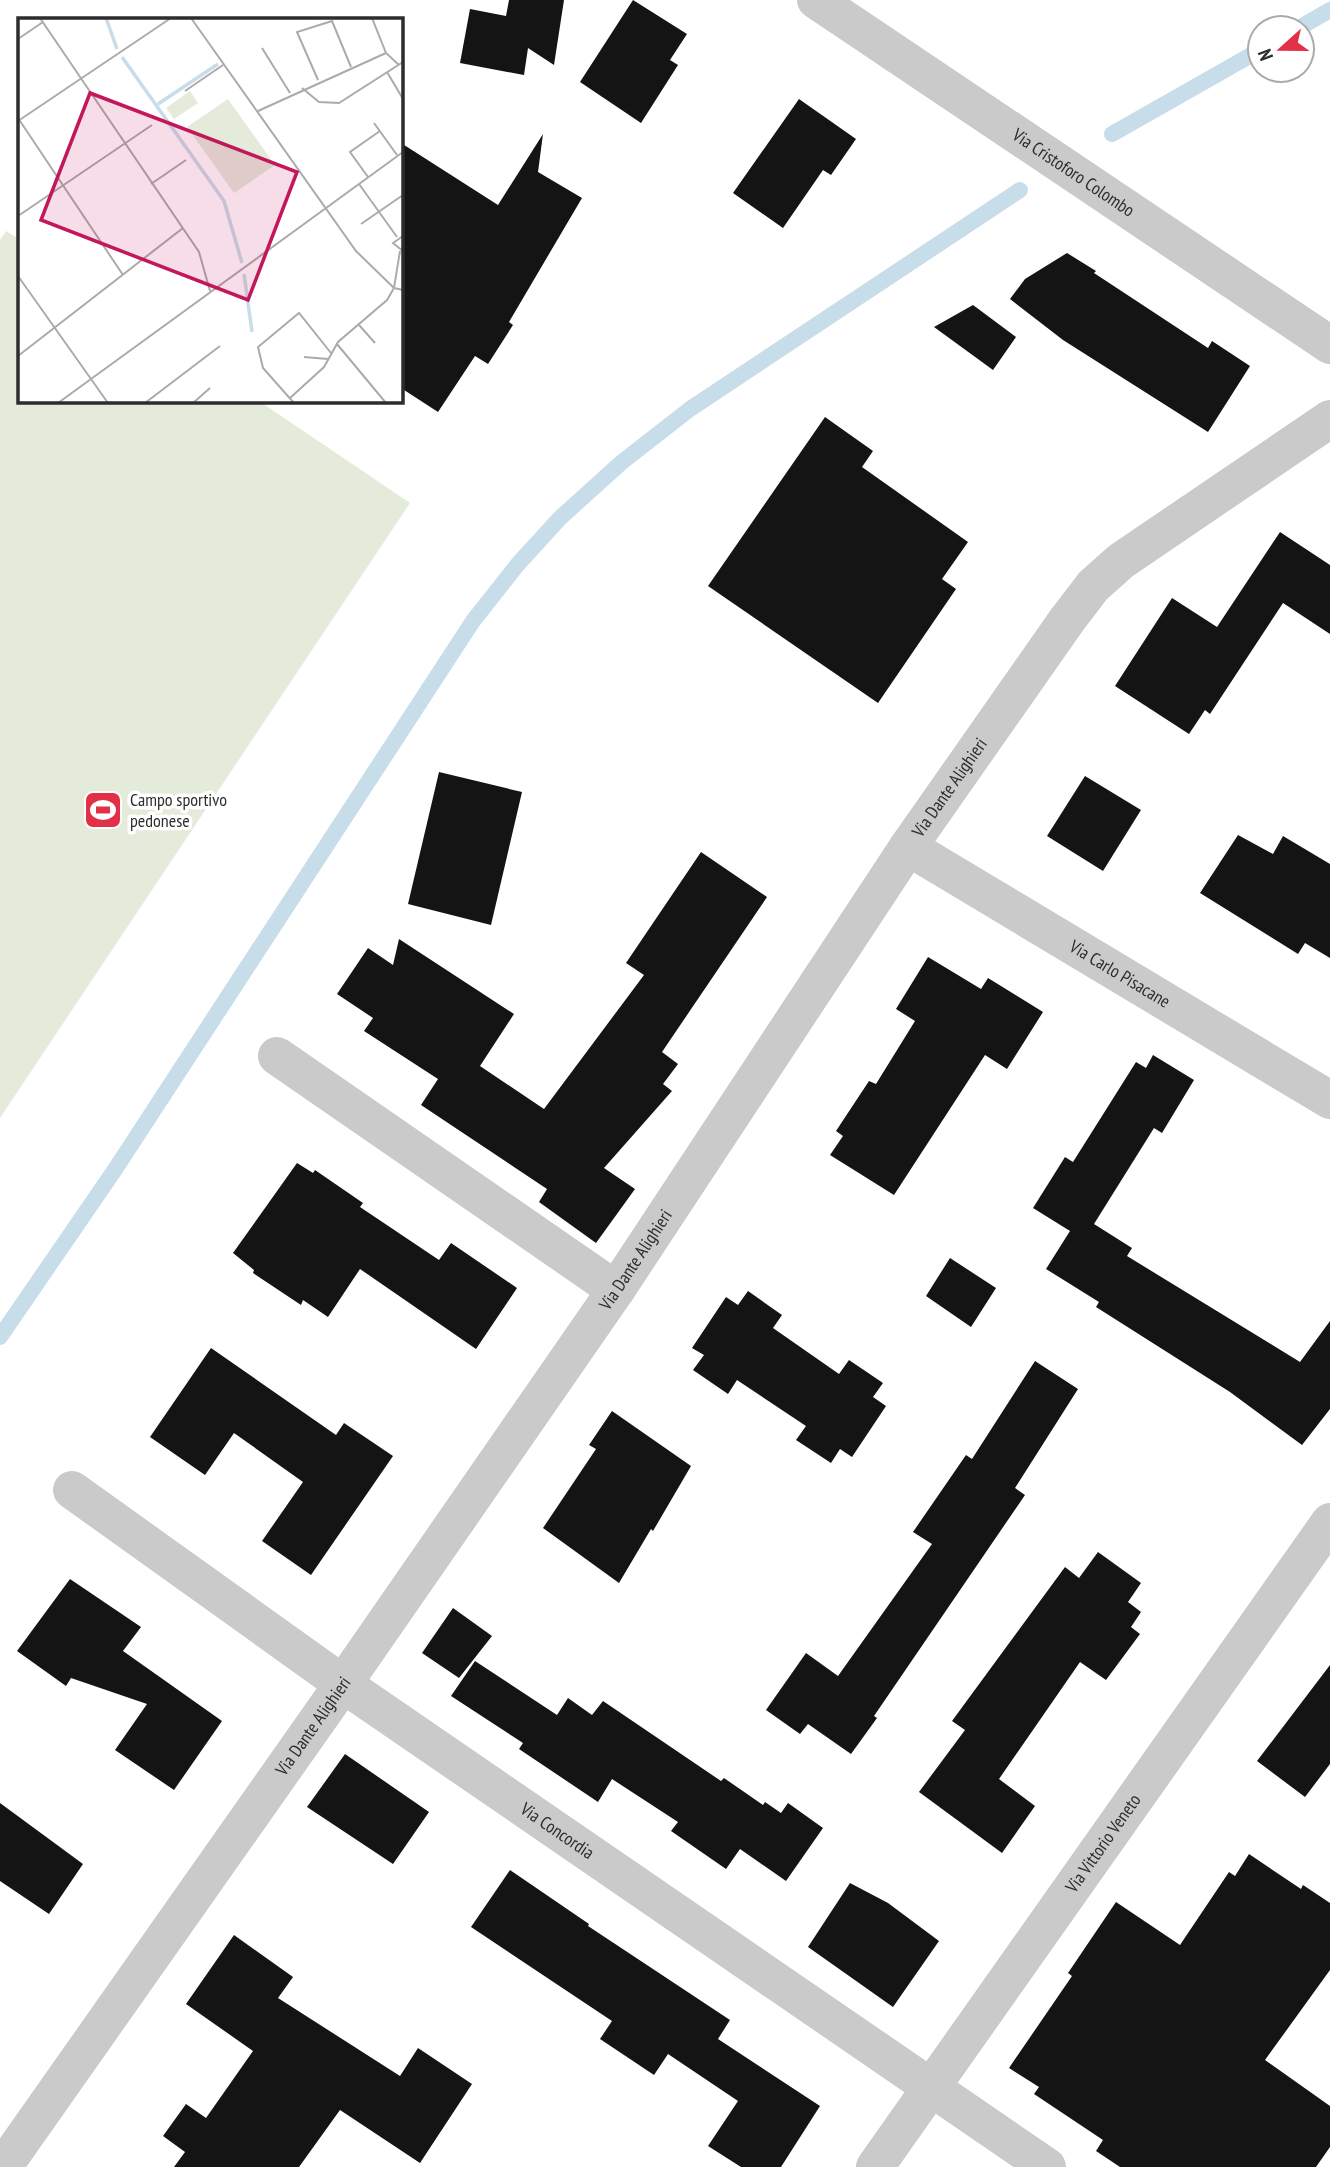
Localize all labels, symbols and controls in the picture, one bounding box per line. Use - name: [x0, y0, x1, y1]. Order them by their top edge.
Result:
- north arrow: [1246, 14, 1316, 84]
- inset map: [18, 18, 402, 402]
- text: N: [1252, 46, 1278, 64]
- street label: Via Cristoforo Colombo: [1007, 123, 1139, 222]
- street label: Via Dante Alighieri: [906, 733, 992, 842]
- place label: Campo sportivo pedonese: [130, 788, 227, 832]
- sports icon: Campo sportivo pedonese: [82, 789, 124, 831]
- street label: Via Carlo Pisacane: [1065, 934, 1175, 1013]
- street label: Via Dante Alighieri: [593, 1205, 677, 1315]
- street label: Via Dante Alighieri: [269, 1672, 356, 1781]
- street label: Via Vittorio Veneto: [1060, 1789, 1146, 1898]
- street label: Via Concordia: [515, 1797, 599, 1864]

